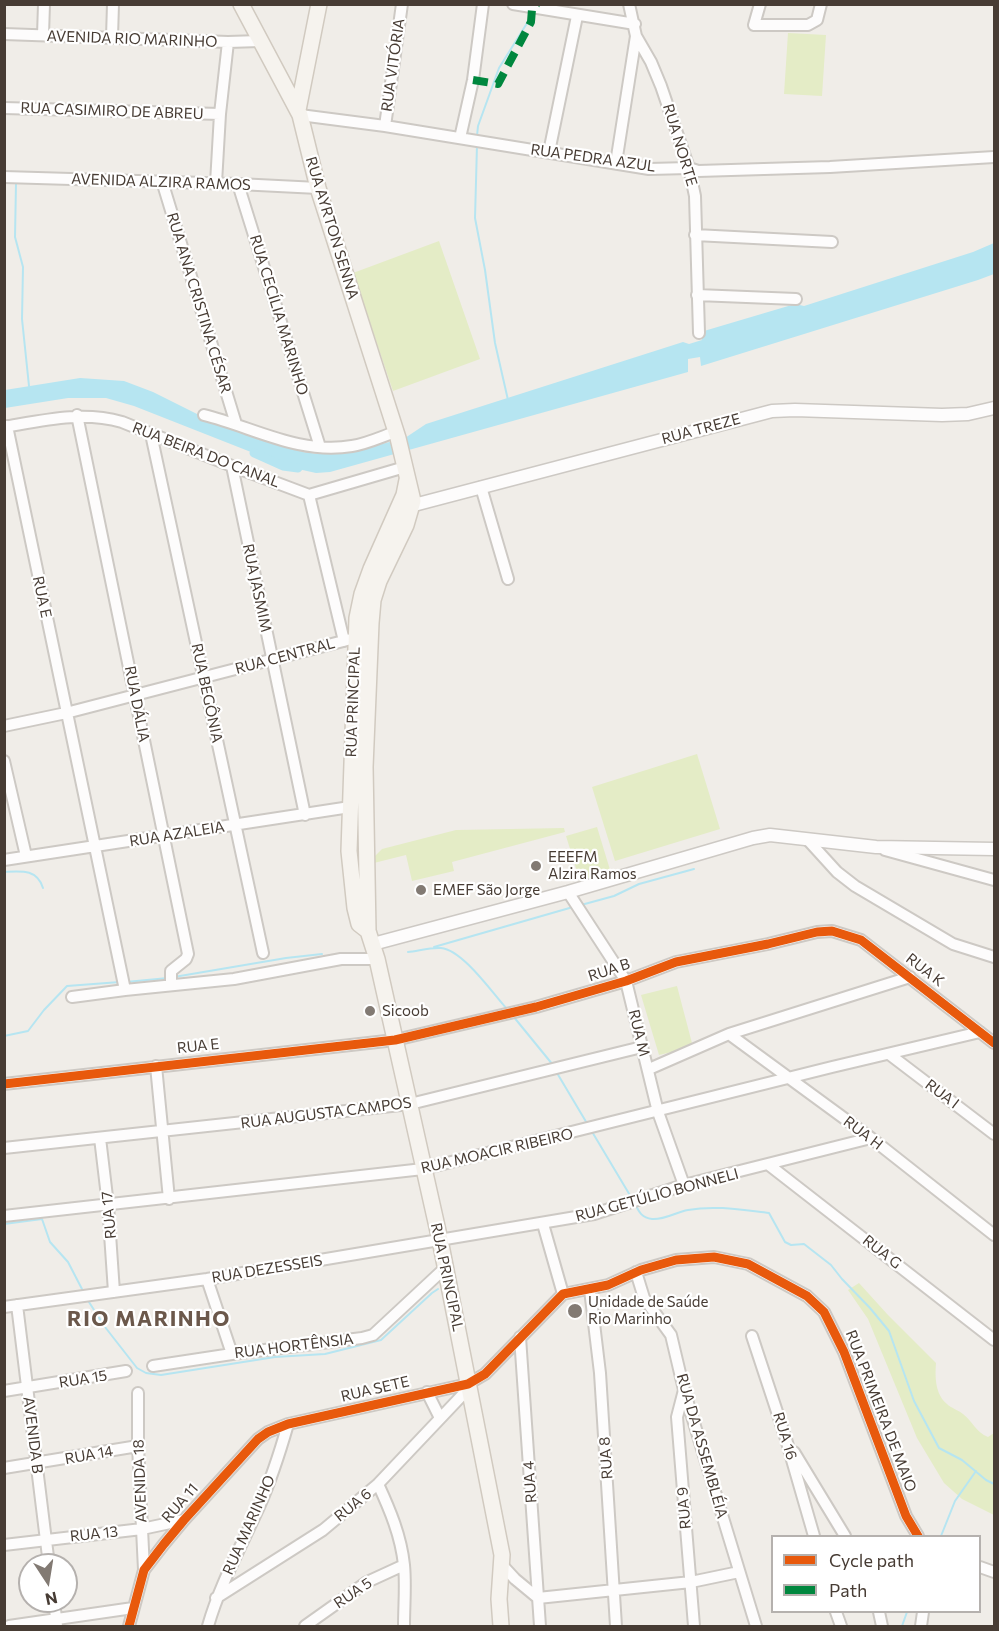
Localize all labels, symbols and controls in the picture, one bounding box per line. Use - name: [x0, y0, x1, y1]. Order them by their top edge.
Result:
- street label: RUA VITÓRIA: [378, 17, 408, 113]
- street label: AVENIDA RIO MARINHO: [46, 27, 218, 51]
- street label: RUA CASIMIRO DE ABREU: [20, 99, 204, 123]
- street label: RUA NORTE: [659, 102, 701, 188]
- street label: RUA PEDRA AZUL: [529, 140, 657, 176]
- street label: RUA AYRTON SENNA: [302, 154, 362, 302]
- street label: AVENIDA ALZIRA RAMOS: [71, 170, 251, 194]
- street label: RUA ANA CRISTINA CÉSAR: [163, 210, 235, 396]
- street label: RUA CECÍLIA MARINHO: [246, 233, 312, 397]
- street label: RUA TREZE: [660, 410, 742, 448]
- street label: RUA BEIRA DO CANAL: [130, 419, 282, 491]
- street label: RUA JASMIM: [239, 542, 275, 634]
- street label: RUA E: [29, 574, 55, 620]
- street label: RUA CENTRAL: [233, 634, 337, 678]
- street label: RUA BEGÔNIA: [188, 642, 226, 744]
- street label: RUA PRINCIPAL: [342, 646, 364, 758]
- street label: RUA DÁLIA: [121, 664, 153, 744]
- street label: RUA AZALEIA: [128, 818, 226, 850]
- place label: EEEFM Alzira Ramos: [548, 848, 637, 883]
- marker: EEEFM Alzira Ramos: [529, 859, 543, 873]
- place label: EMEF São Jorge: [433, 881, 540, 899]
- marker: EMEF São Jorge: [414, 883, 428, 897]
- street label: RUA K: [902, 950, 948, 990]
- street label: RUA B: [586, 955, 632, 985]
- place label: Sicoob: [382, 1002, 429, 1020]
- marker: Sicoob: [363, 1004, 377, 1018]
- street label: RUA M: [624, 1008, 654, 1058]
- street label: RUA E: [176, 1035, 220, 1057]
- street label: RUA I: [922, 1075, 962, 1113]
- street label: RUA AUGUSTA CAMPOS: [240, 1094, 412, 1132]
- street label: RUA H: [840, 1112, 886, 1154]
- street label: RUA MOACIR RIBEIRO: [419, 1125, 575, 1177]
- street label: RUA GETÚLIO BONNELI: [573, 1165, 741, 1225]
- street label: RUA 17: [98, 1190, 120, 1240]
- street label: RUA PRINCIPAL: [427, 1221, 467, 1333]
- street label: RUA G: [859, 1231, 905, 1273]
- street label: RUA DEZESSEIS: [210, 1251, 324, 1287]
- place label: Unidade de Saúde Rio Marinho: [588, 1293, 708, 1328]
- marker: Unidade de Saúde Rio Marinho: [566, 1302, 584, 1320]
- district label: RIO MARINHO: [67, 1306, 231, 1332]
- street label: RUA PRIMEIRA DE MAIO: [842, 1328, 920, 1494]
- street label: RUA HORTÊNSIA: [233, 1330, 355, 1362]
- street label: RUA 15: [58, 1366, 108, 1392]
- street label: RUA DA ASSEMBLÉIA: [673, 1371, 731, 1521]
- street label: RUA SETE: [339, 1372, 411, 1406]
- street label: AVENIDA B: [19, 1395, 47, 1475]
- street label: RUA 16: [769, 1410, 801, 1462]
- street label: RUA 8: [596, 1436, 616, 1480]
- street label: AVENIDA 18: [130, 1439, 150, 1523]
- street label: RUA 14: [63, 1442, 115, 1468]
- street label: RUA 4: [520, 1460, 540, 1504]
- street label: RUA MARINHO: [219, 1472, 279, 1578]
- street label: RUA 11: [158, 1480, 202, 1526]
- street label: RUA 6: [331, 1485, 375, 1525]
- street label: RUA 9: [673, 1486, 695, 1530]
- street label: RUA 13: [69, 1523, 119, 1545]
- legend: [771, 1535, 981, 1613]
- text: Cycle path: [829, 1549, 914, 1571]
- north arrow: [18, 1553, 78, 1613]
- street label: RUA 5: [331, 1574, 375, 1612]
- text: Path: [829, 1579, 867, 1601]
- text: N: [44, 1589, 59, 1610]

